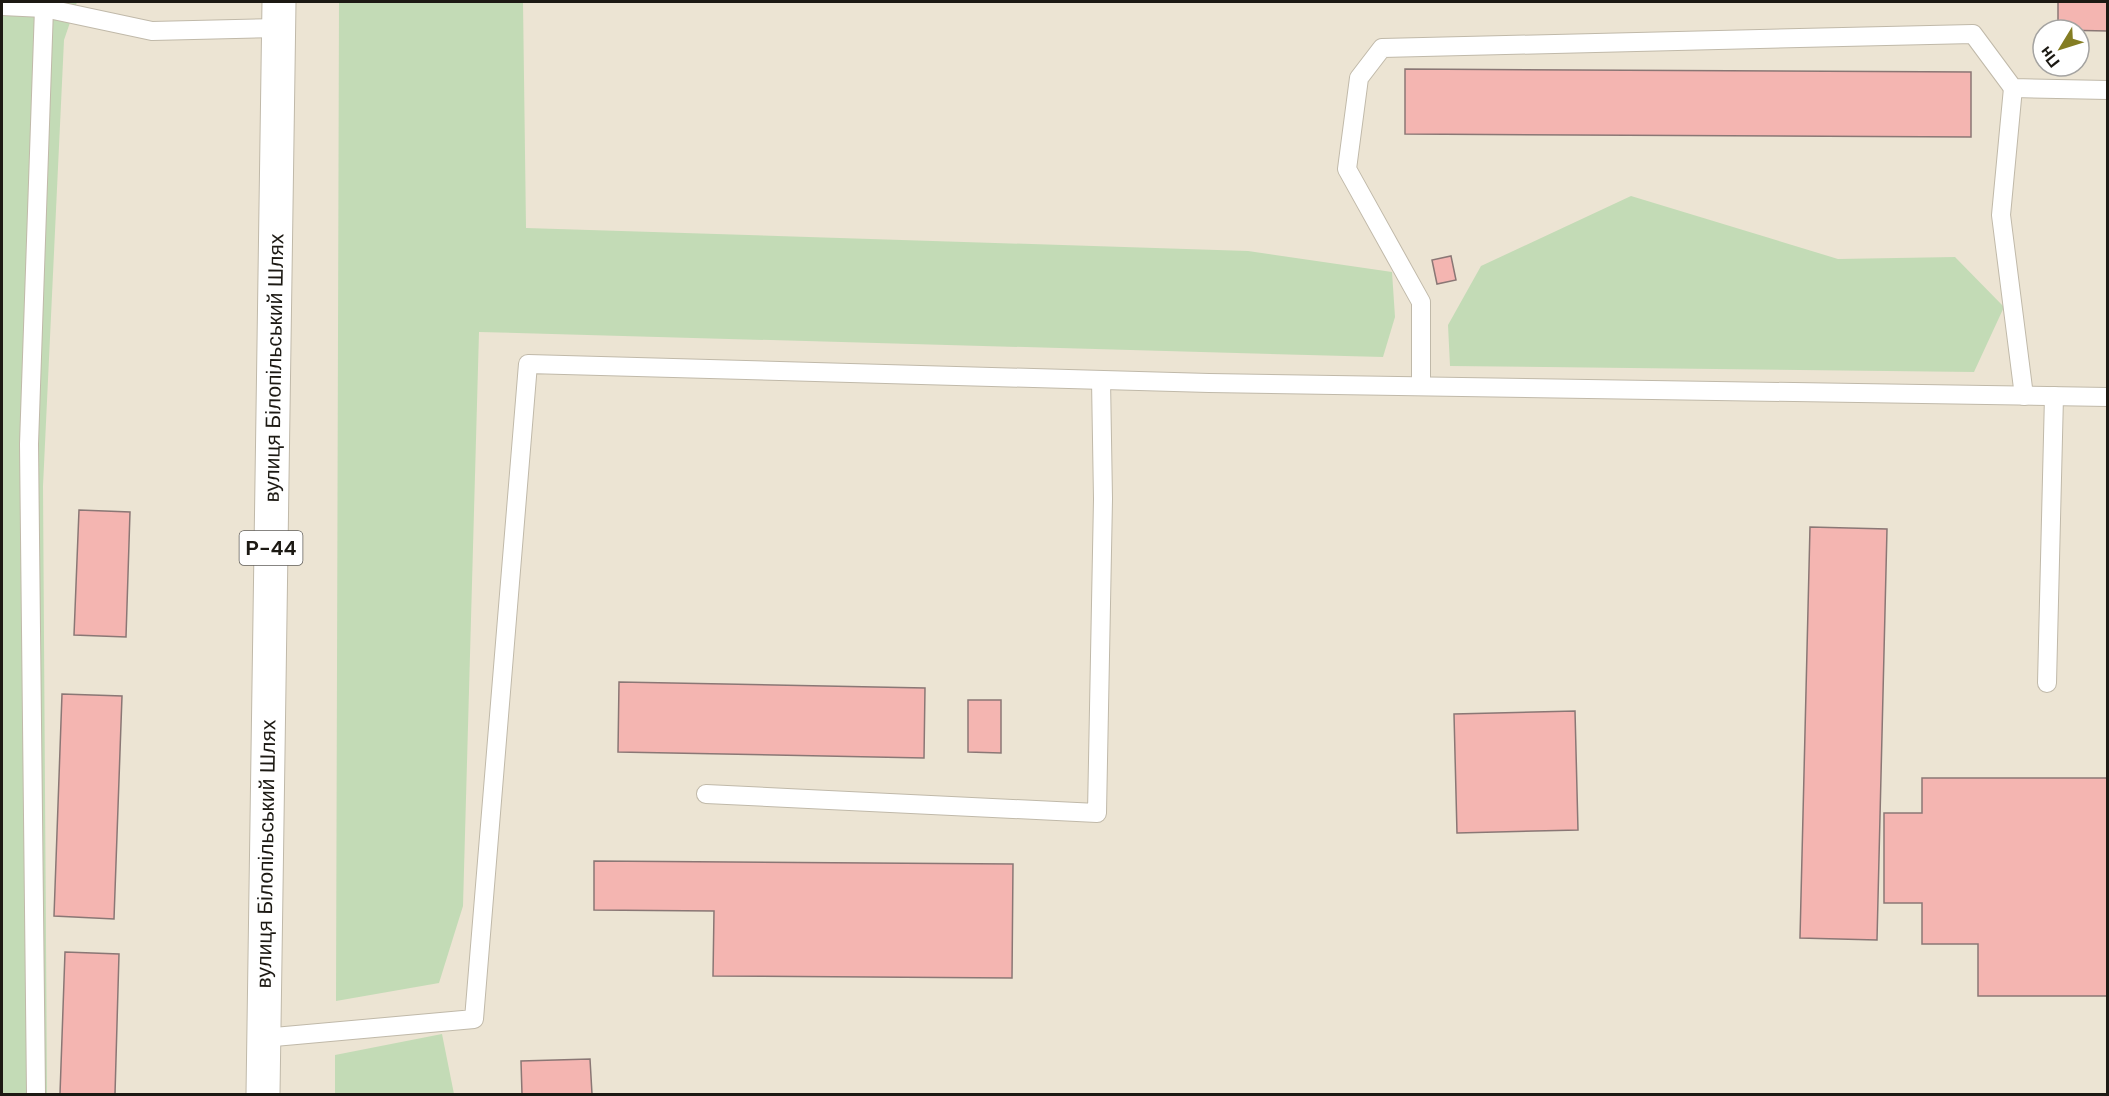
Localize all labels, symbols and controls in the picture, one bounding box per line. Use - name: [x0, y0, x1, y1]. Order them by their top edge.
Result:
- north arrow: [2031, 18, 2091, 78]
- text: Пн: [2035, 42, 2064, 72]
- street label: вулиця Білопільський Шлях: [258, 233, 290, 503]
- road number: Р-44: [240, 531, 302, 565]
- street label: вулиця Білопільський Шлях: [250, 719, 282, 989]

